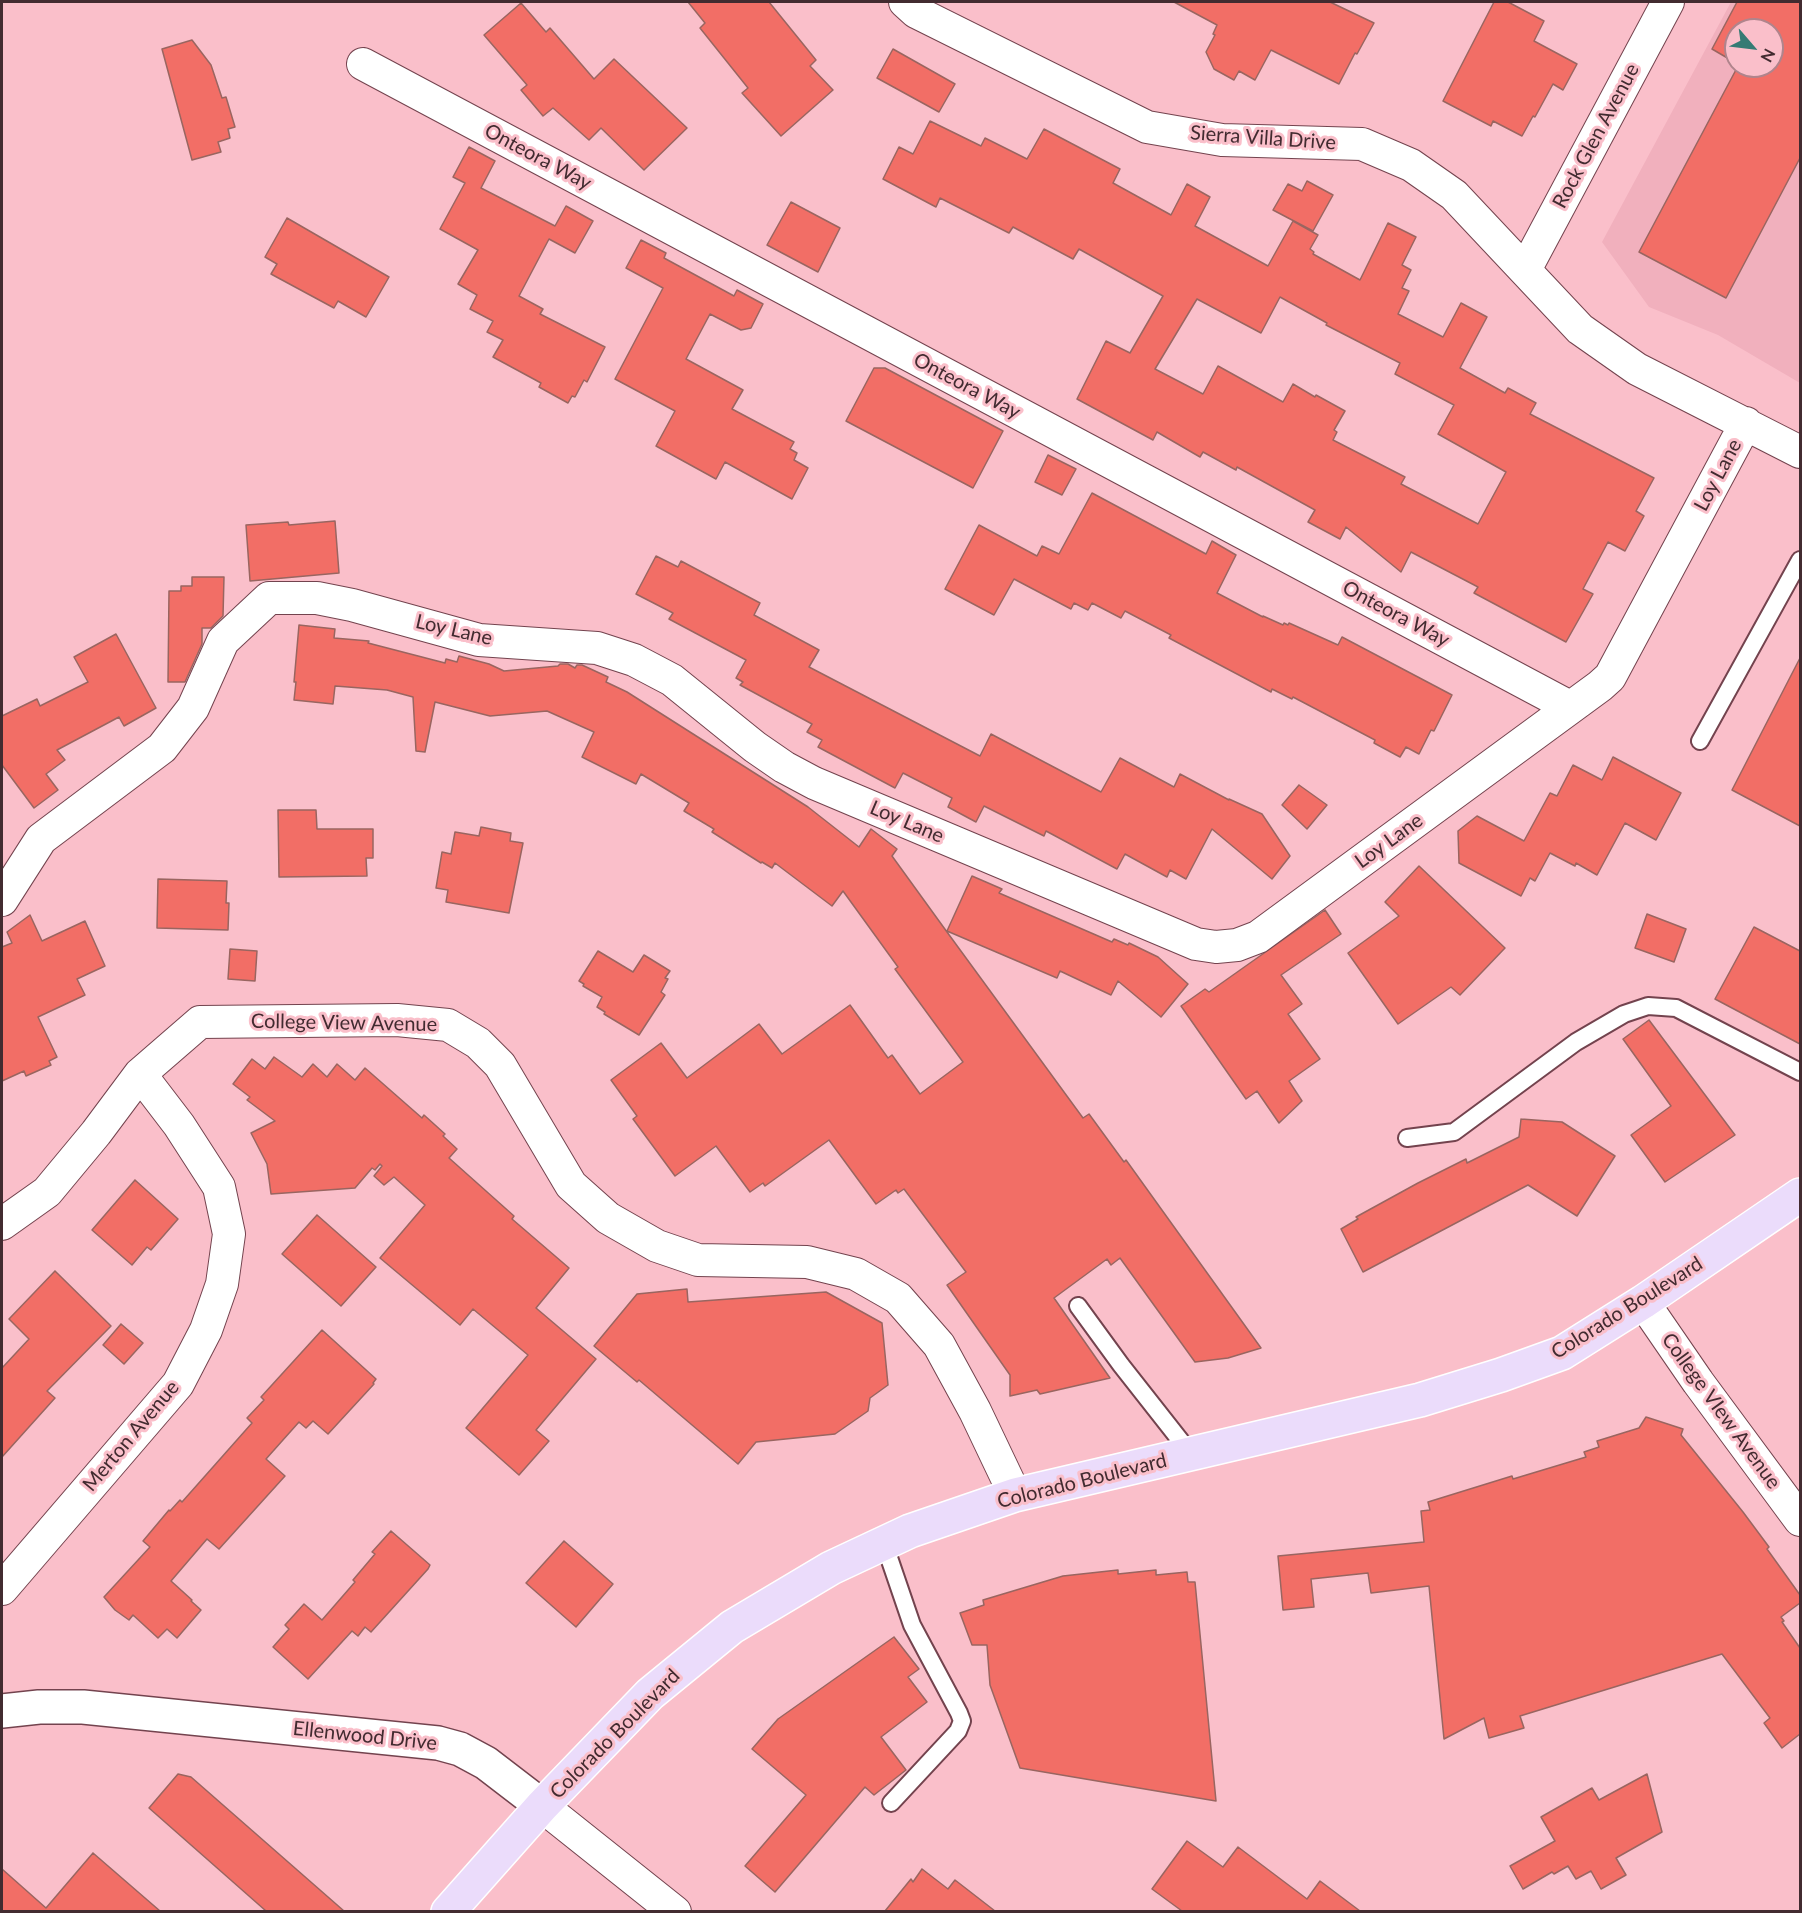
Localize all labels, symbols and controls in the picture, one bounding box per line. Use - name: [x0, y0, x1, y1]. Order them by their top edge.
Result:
- north arrow: [1724, 18, 1784, 78]
- text: N: [1757, 46, 1780, 66]
- street label: Rock Glen Avenue: [1548, 60, 1644, 212]
- street label: Onteora Way: [480, 119, 596, 195]
- street label: Sierra Villa Drive: [1189, 121, 1337, 155]
- street label: Onteora Way: [909, 348, 1025, 424]
- street label: Loy Lane: [1689, 435, 1747, 515]
- street label: Onteora Way: [1338, 576, 1454, 652]
- street label: Loy Lane: [413, 610, 495, 650]
- street label: Loy Lane: [866, 796, 948, 848]
- street label: Loy Lane: [1350, 808, 1428, 874]
- street label: College View Avenue: [251, 1009, 437, 1037]
- street label: Colorado Boulevard: [1547, 1252, 1707, 1364]
- street label: College VIew Avenue: [1656, 1328, 1786, 1494]
- street label: Merton Avenue: [78, 1376, 184, 1496]
- street label: Colorado Boulevard: [995, 1448, 1169, 1514]
- street label: Colorado Boulevard: [545, 1664, 685, 1804]
- street label: Ellenwood Drive: [292, 1716, 438, 1756]

